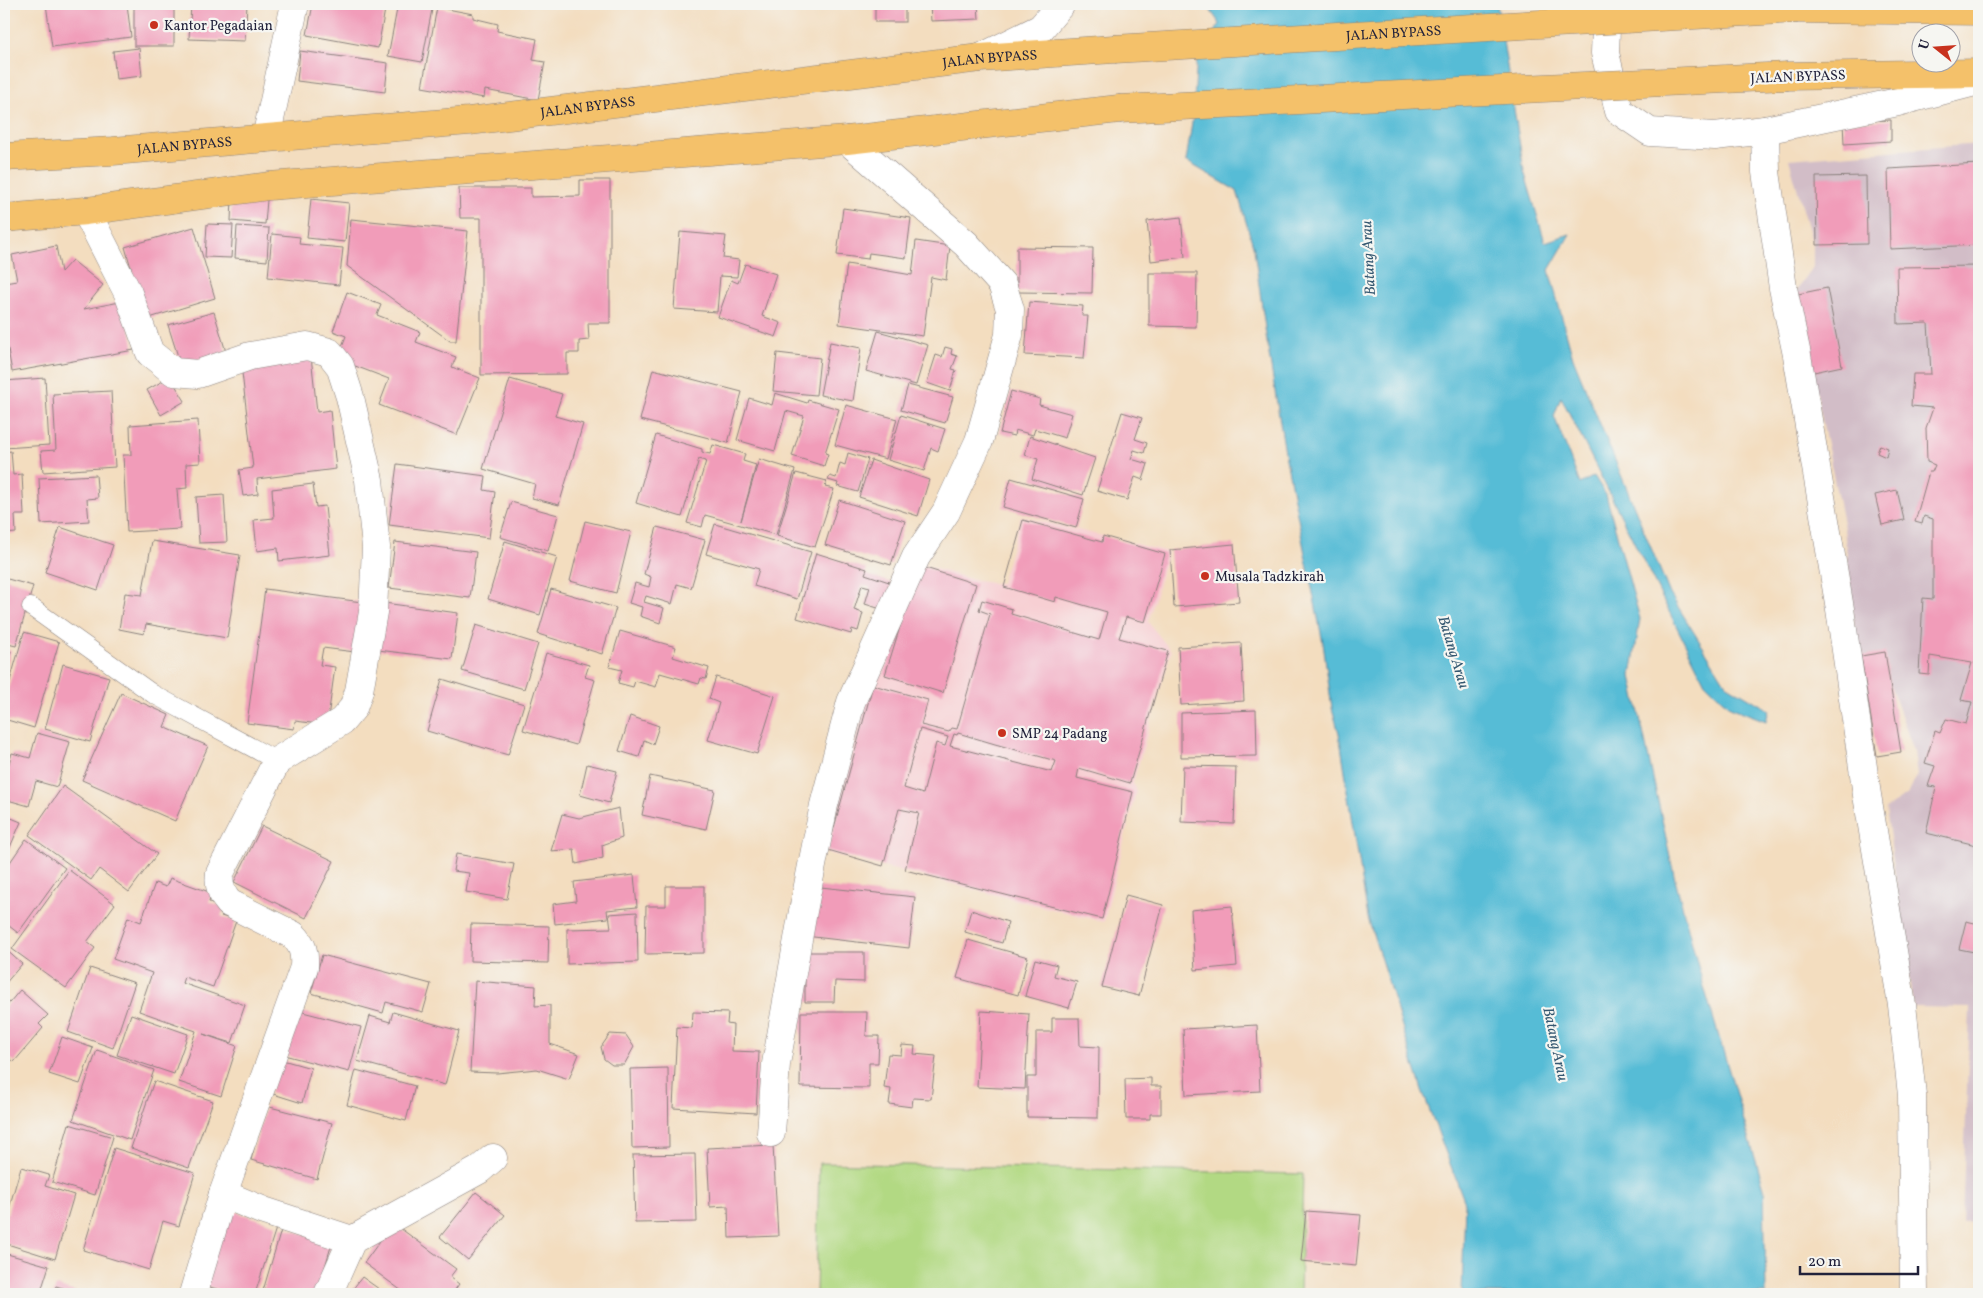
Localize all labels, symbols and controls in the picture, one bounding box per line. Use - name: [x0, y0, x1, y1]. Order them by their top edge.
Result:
- place label: Kantor Pegadaian: [164, 17, 273, 36]
- marker: Kantor Pegadaian: [148, 19, 160, 31]
- street label: JALAN BYPASS: [1345, 22, 1442, 46]
- north arrow: [1910, 22, 1960, 72]
- text: U: [1915, 37, 1936, 52]
- street label: JALAN BYPASS: [941, 46, 1038, 74]
- street label: JALAN BYPASS: [1750, 66, 1846, 89]
- street label: JALAN BYPASS: [539, 93, 636, 123]
- street label: JALAN BYPASS: [136, 133, 233, 160]
- water label: Batang Arau: [1357, 220, 1382, 296]
- place label: Musala Tadzkirah: [1215, 568, 1324, 587]
- marker: Musala Tadzkirah: [1199, 570, 1211, 582]
- water label: Batang Arau: [1432, 614, 1474, 692]
- place label: SMP 24 Padang: [1012, 725, 1107, 744]
- marker: SMP 24 Padang: [996, 727, 1008, 739]
- water label: Batang Arau: [1536, 1005, 1573, 1083]
- scale bar: [1800, 1243, 1918, 1275]
- text: 20 m: [1808, 1252, 1841, 1273]

